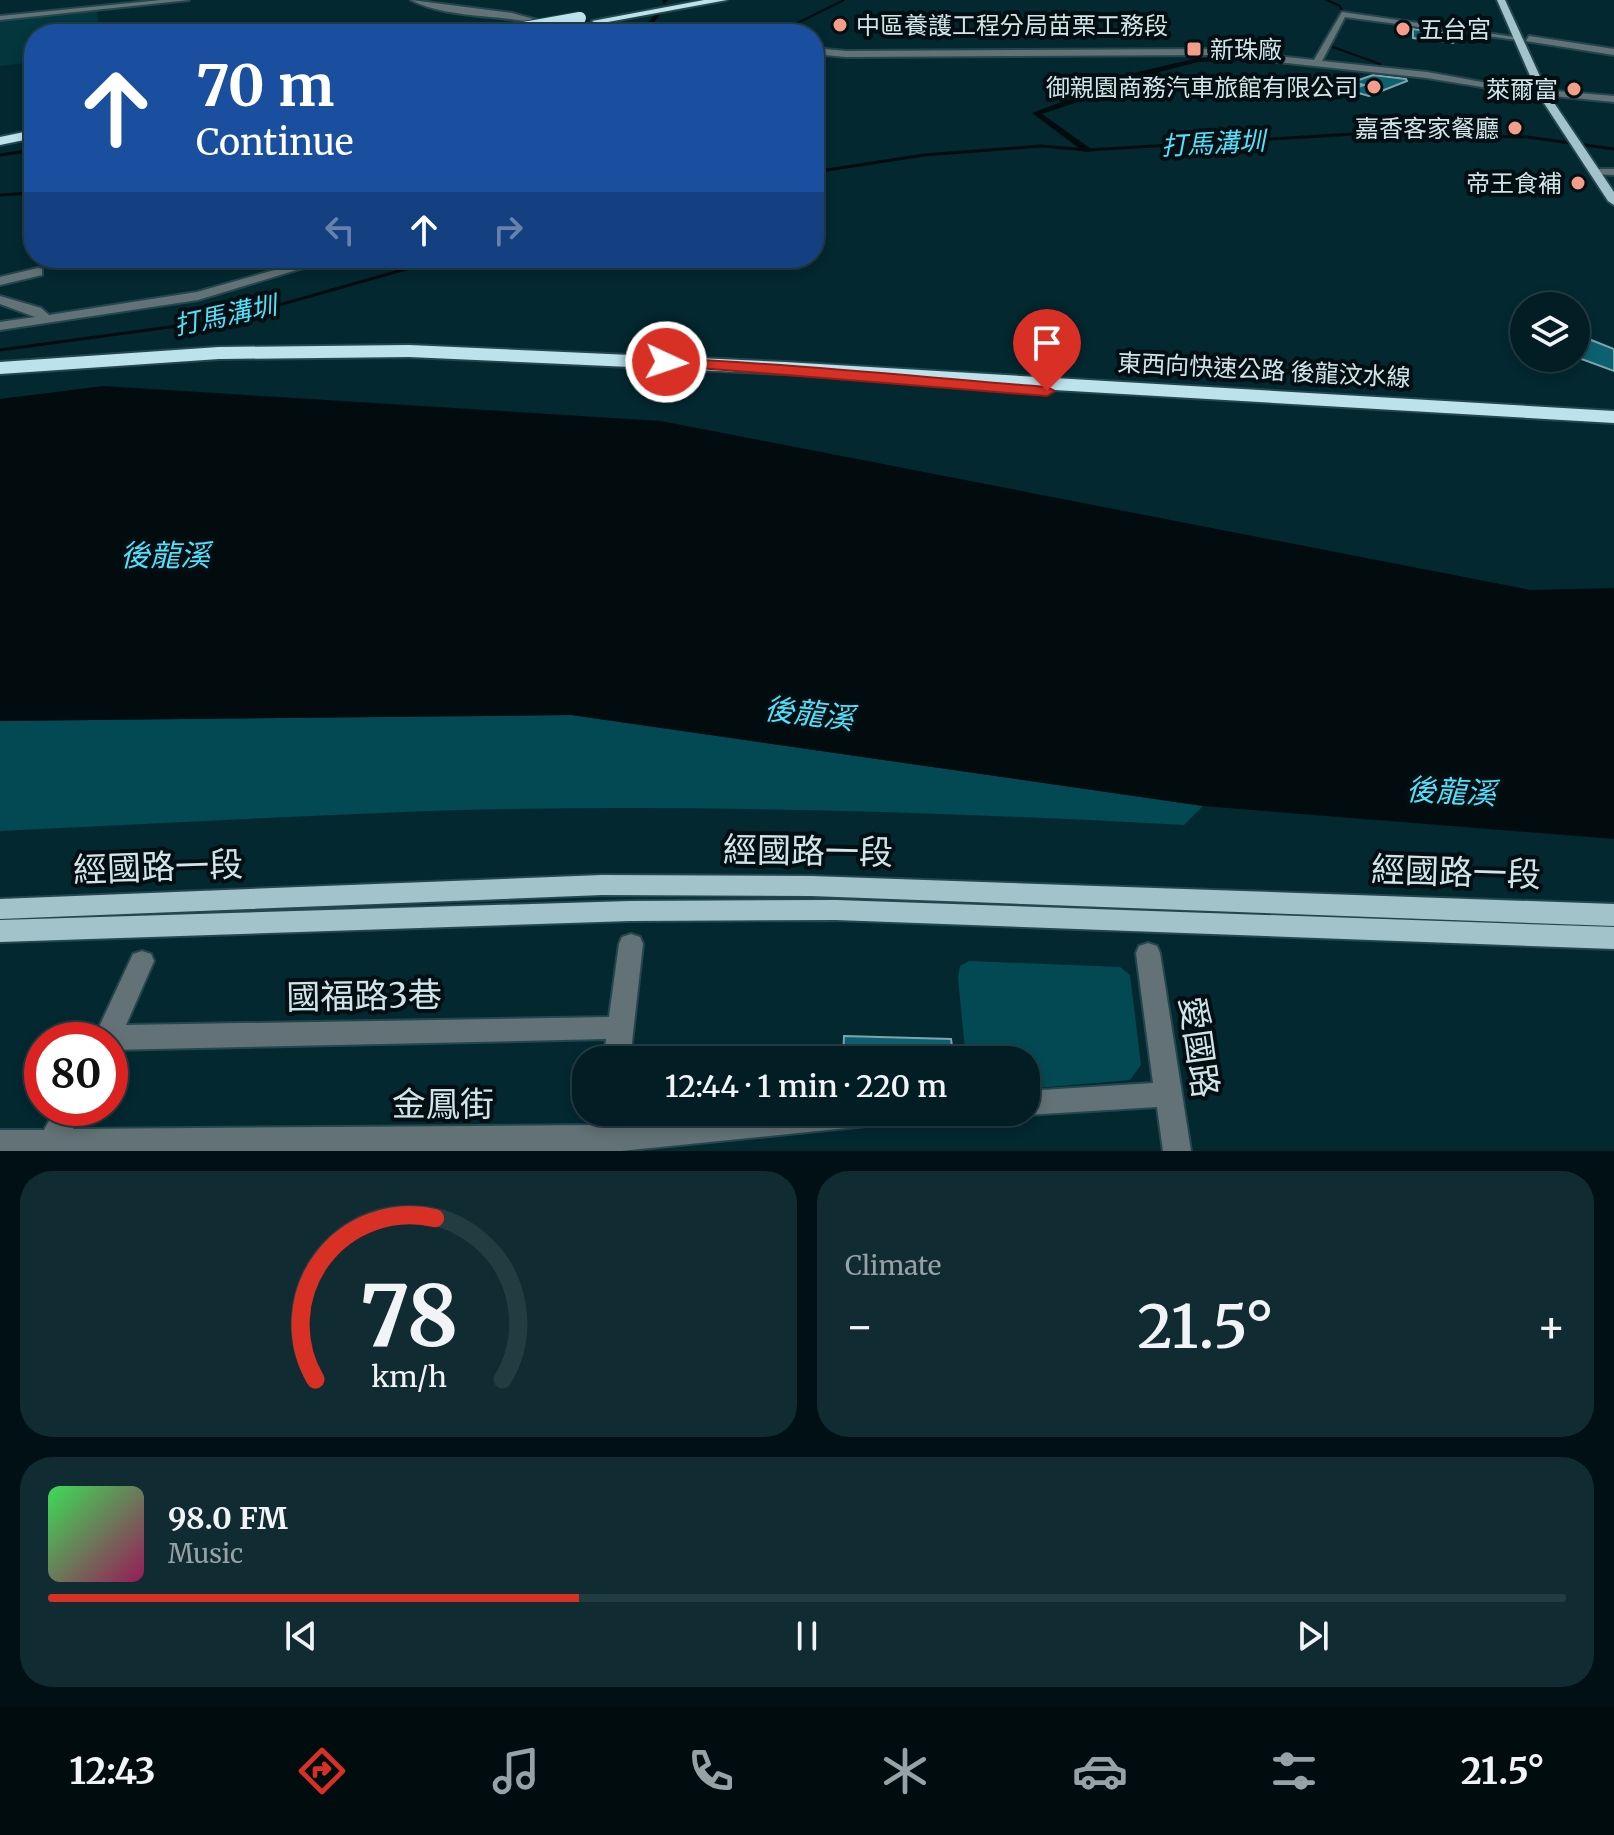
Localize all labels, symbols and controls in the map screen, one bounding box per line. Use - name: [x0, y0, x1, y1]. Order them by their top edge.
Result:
- place label: 中區養護工程分局苗栗工務段: [856, 10, 1168, 41]
- place label: 五台宮: [1419, 14, 1491, 45]
- marker: 中區養護工程分局苗栗工務段: [831, 16, 849, 34]
- marker: 五台宮: [1394, 20, 1412, 38]
- place label: 新珠廠: [1210, 34, 1282, 65]
- marker: 新珠廠: [1185, 40, 1203, 58]
- text: 70 m: [196, 51, 334, 121]
- icon: ahead: [64, 56, 168, 160]
- place label: 御親園商務汽車旅館有限公司: [1046, 72, 1358, 103]
- place label: 萊爾富: [1486, 74, 1558, 105]
- marker: 御親園商務汽車旅館有限公司: [1365, 78, 1383, 96]
- marker: 萊爾富: [1565, 80, 1583, 98]
- place label: 嘉香客家餐廳: [1355, 113, 1499, 144]
- marker: 嘉香客家餐廳: [1506, 119, 1524, 137]
- text: Continue: [196, 120, 354, 165]
- water label: 打馬溝圳: [1160, 124, 1270, 162]
- place label: 帝王食補: [1466, 168, 1562, 199]
- marker: 帝王食補: [1569, 174, 1587, 192]
- icon: left: [318, 208, 362, 252]
- icon: ahead: [402, 208, 446, 252]
- icon: right: [486, 208, 530, 252]
- water label: 打馬溝圳: [171, 287, 283, 342]
- map controls: [1510, 292, 1590, 372]
- button: layers: [1510, 292, 1590, 372]
- pin: [1013, 309, 1081, 391]
- position arrow: [624, 320, 708, 404]
- icon: arrive: [1025, 321, 1069, 365]
- street label: 東西向快速公路 後龍汶水線: [1117, 347, 1411, 393]
- water label: 後龍溪: [120, 536, 214, 574]
- water label: 後龍溪: [762, 689, 860, 738]
- water label: 後龍溪: [1405, 770, 1501, 813]
- street label: 經國路一段: [723, 829, 893, 873]
- street label: 經國路一段: [72, 843, 244, 891]
- street label: 經國路一段: [1370, 848, 1542, 896]
- street label: 國福路3巷: [286, 974, 442, 1018]
- street label: 愛國路: [1171, 994, 1227, 1100]
- speed limit sign: 80: [24, 1022, 128, 1126]
- text: 12:44 · 1 min · 220 m: [665, 1067, 947, 1105]
- street label: 金鳳街: [392, 1083, 494, 1125]
- text: Climate: [845, 1249, 941, 1282]
- text: 78: [359, 1264, 458, 1369]
- text: 21.5°: [1137, 1289, 1274, 1364]
- text: −: [845, 1299, 874, 1354]
- text: +: [1537, 1299, 1566, 1354]
- text: km/h: [371, 1359, 446, 1395]
- text: 98.0 FM: [168, 1499, 288, 1537]
- text: Music: [168, 1537, 243, 1570]
- icon: previous: [279, 1614, 323, 1658]
- icon: pause: [785, 1614, 829, 1658]
- icon: next: [1291, 1614, 1335, 1658]
- icon: directions: [294, 1743, 350, 1799]
- icon: music: [488, 1743, 544, 1799]
- icon: phone: [683, 1743, 739, 1799]
- icon: climate: [877, 1743, 933, 1799]
- icon: car: [1072, 1743, 1128, 1799]
- icon: filters: [1266, 1743, 1322, 1799]
- text: 12:43: [69, 1749, 156, 1794]
- text: 21.5°: [1461, 1749, 1545, 1794]

